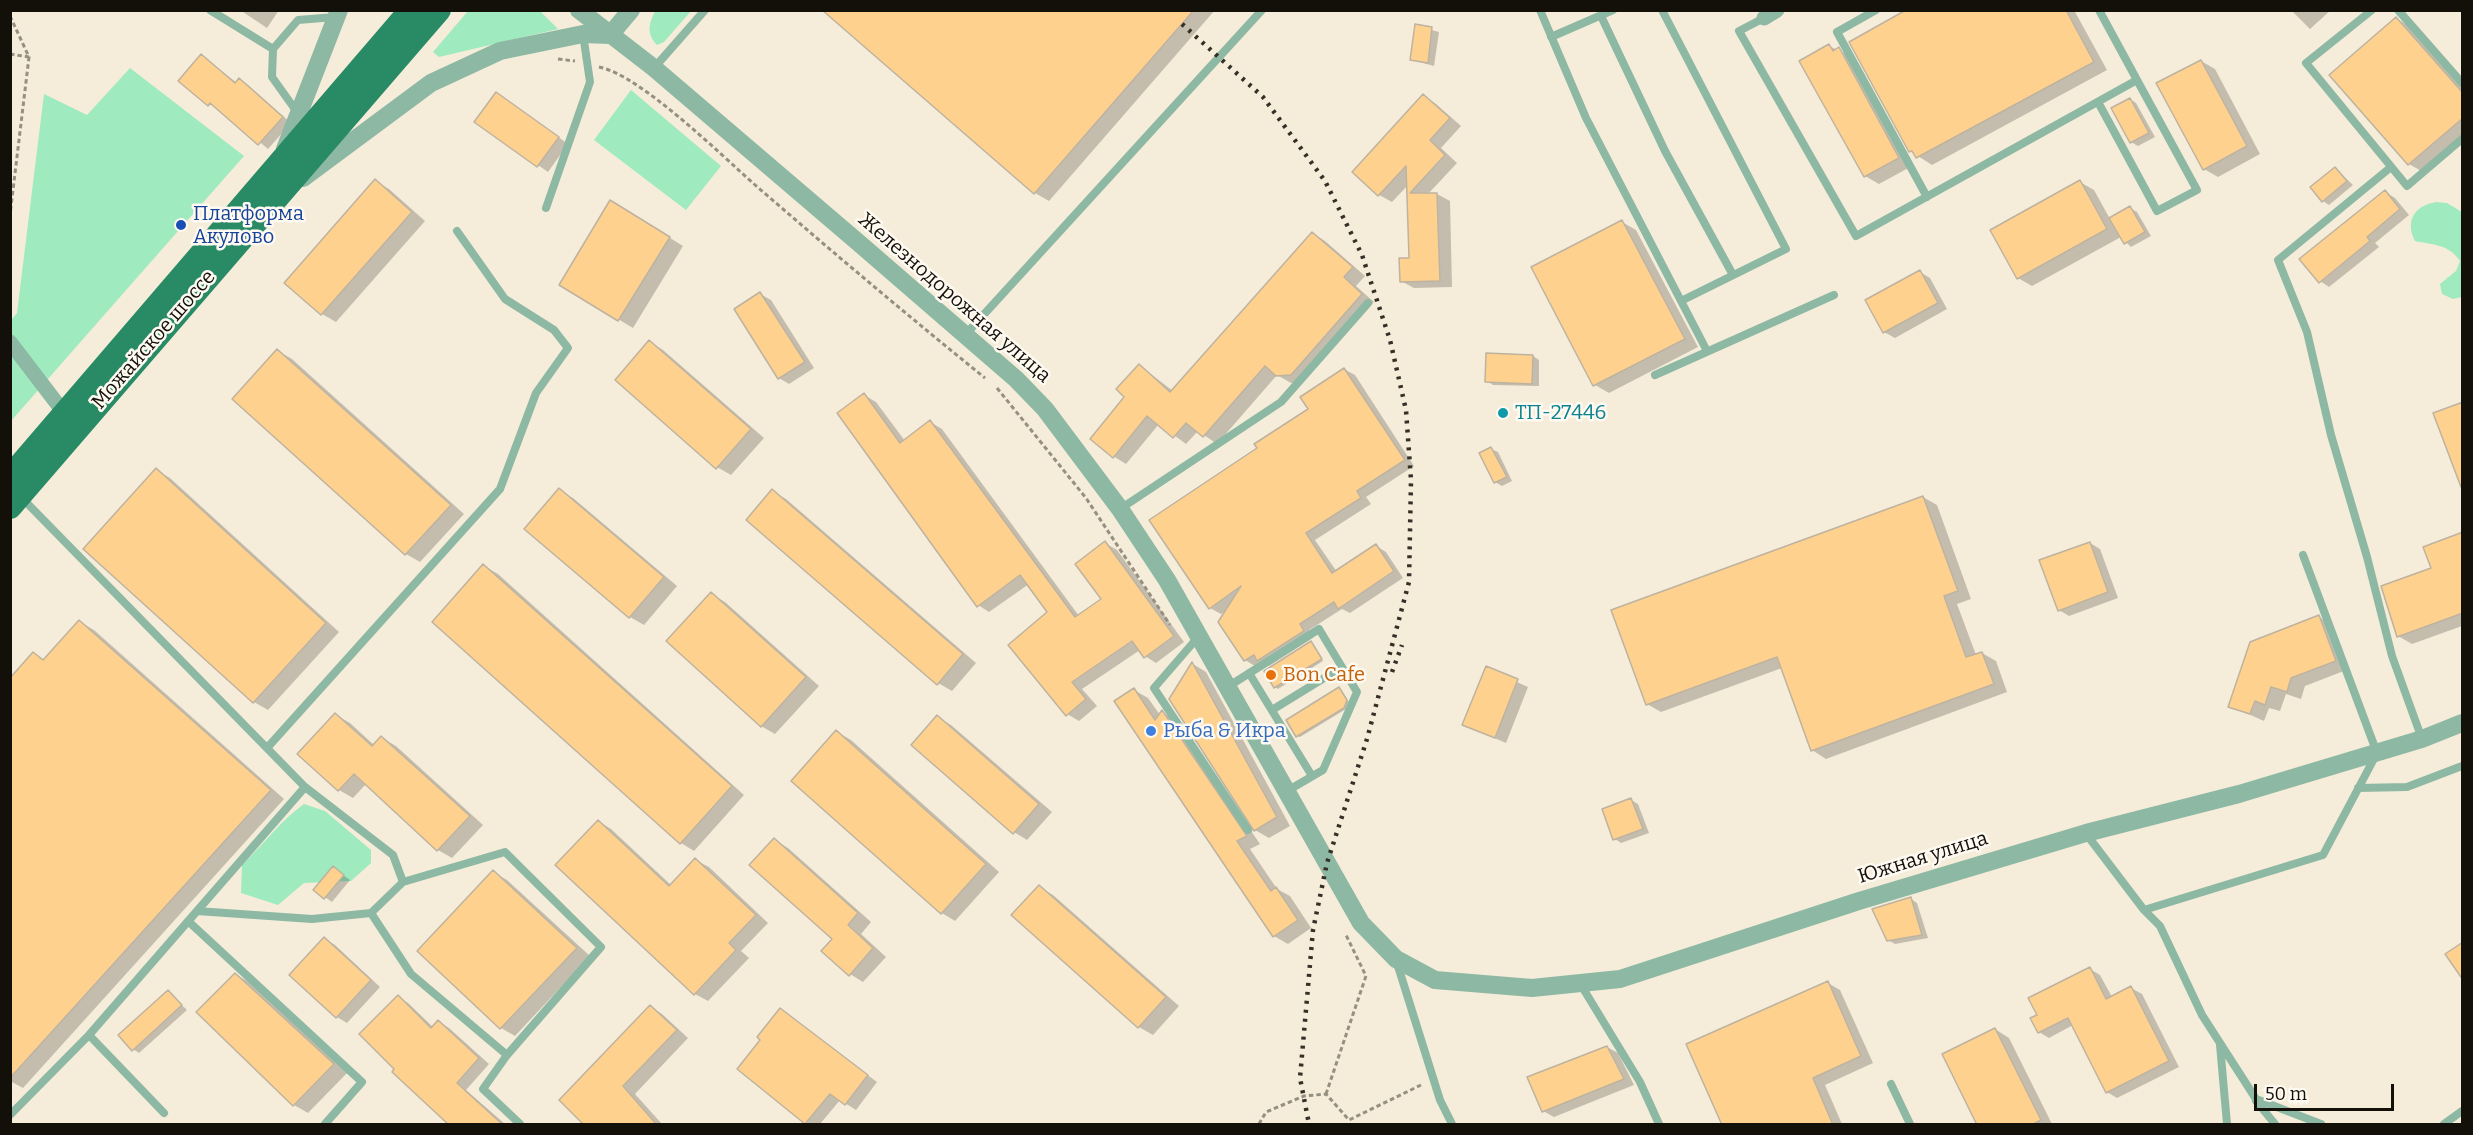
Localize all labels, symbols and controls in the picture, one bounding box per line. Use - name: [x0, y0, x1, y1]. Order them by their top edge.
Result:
- place label: Платформа Акулово: [193, 202, 304, 249]
- street label: Железнодорожная улица: [853, 208, 1055, 388]
- marker: Платформа Акулово: [174, 218, 188, 232]
- street label: Можайское шоссе: [87, 266, 221, 414]
- place label: ТП-27446: [1515, 401, 1606, 425]
- marker: ТП-27446: [1496, 406, 1510, 420]
- place label: Bon Cafe: [1283, 663, 1365, 687]
- marker: Bon Cafe: [1264, 668, 1278, 682]
- place label: Рыба & Икра: [1163, 719, 1286, 743]
- marker: Рыба & Икра: [1144, 724, 1158, 738]
- street label: Южная улица: [1855, 827, 1991, 889]
- scale bar: [2257, 1072, 2396, 1110]
- text: 50 m: [2265, 1083, 2307, 1105]

